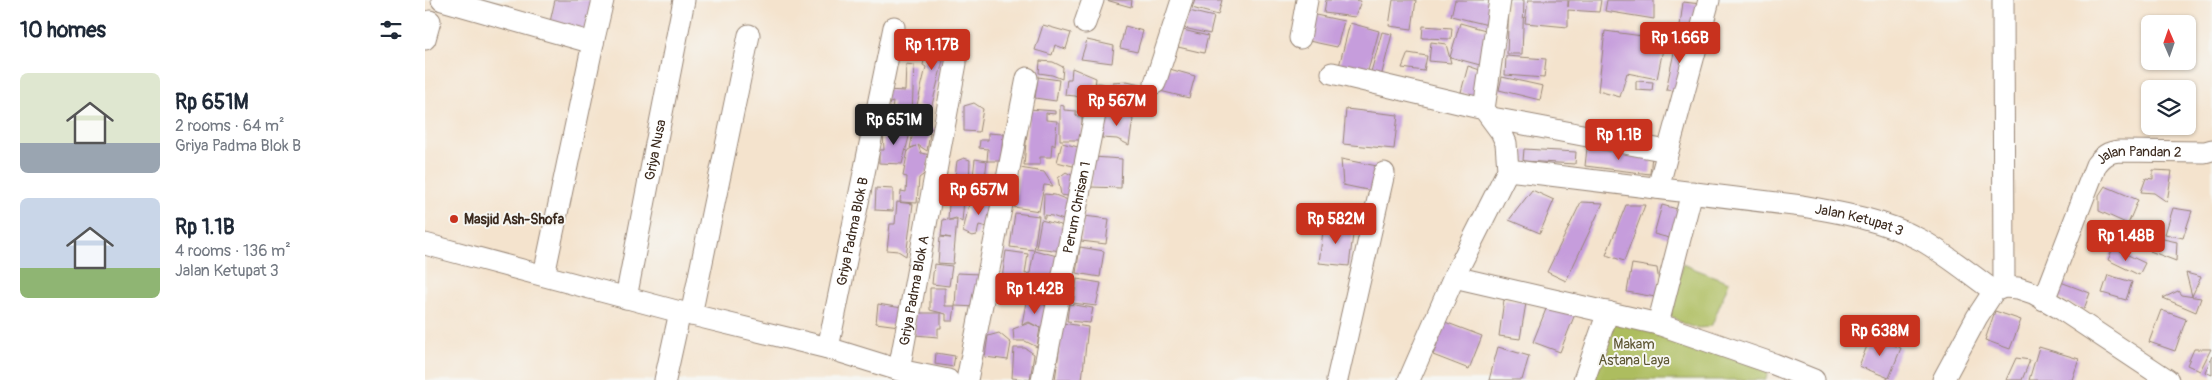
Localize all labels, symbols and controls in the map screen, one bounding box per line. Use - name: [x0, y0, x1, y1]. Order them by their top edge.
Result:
- north arrow: [2141, 15, 2196, 70]
- map controls: [2141, 15, 2196, 135]
- icon: filters: [377, 16, 405, 44]
- text: 10 homes: [20, 17, 106, 44]
- pin: Rp 1.66B: [1628, 22, 1732, 64]
- pin: Rp 1.17B: [880, 28, 984, 71]
- text: Rp 1.66B: [1651, 28, 1709, 48]
- text: Rp 1.17B: [905, 35, 959, 55]
- button: layers: [2141, 80, 2196, 135]
- pin: Rp 567M: [1071, 84, 1163, 127]
- text: Rp 651M: [175, 89, 249, 116]
- text: Rp 567M: [1088, 91, 1146, 111]
- icon: home: [60, 93, 120, 153]
- pin: Rp 651M: [848, 104, 940, 146]
- text: Rp 651M: [866, 110, 922, 130]
- text: 2 rooms · 64 m²: [175, 116, 285, 136]
- street label: Griya Nusa: [641, 118, 670, 182]
- pin: Rp 1.1B: [1573, 119, 1665, 161]
- text: Rp 1.1B: [1596, 125, 1642, 145]
- text: Griya Padma Blok B: [175, 136, 301, 156]
- street label: Jalan Pandan 2: [2093, 143, 2182, 168]
- street label: Perum Chrisan 1: [1059, 160, 1094, 255]
- pin: Rp 657M: [933, 174, 1025, 216]
- street label: Griya Padma Blok B: [833, 176, 872, 287]
- text: Rp 657M: [950, 180, 1008, 200]
- street label: Jalan Ketupat 3: [1813, 200, 1906, 240]
- pin: Rp 582M: [1290, 202, 1382, 245]
- text: Rp 582M: [1307, 209, 1365, 229]
- place label: Masjid Ash-Shofa: [464, 211, 565, 228]
- marker: Masjid Ash-Shofa: [448, 213, 460, 225]
- text: Rp 1.1B: [175, 214, 235, 241]
- icon: home: [60, 218, 120, 278]
- pin: Rp 1.48B: [2074, 220, 2178, 262]
- text: Rp 1.48B: [2098, 226, 2154, 246]
- street label: Griya Padma Blok A: [896, 234, 933, 347]
- text: 4 rooms · 136 m²: [175, 241, 291, 261]
- text: Jalan Ketupat 3: [175, 261, 279, 281]
- pin: Rp 1.42B: [983, 272, 1087, 315]
- text: Rp 1.42B: [1006, 279, 1064, 299]
- pin: Rp 638M: [1834, 314, 1926, 357]
- text: Rp 638M: [1851, 321, 1909, 341]
- park label: Makam Astana Laya: [1598, 336, 1670, 369]

